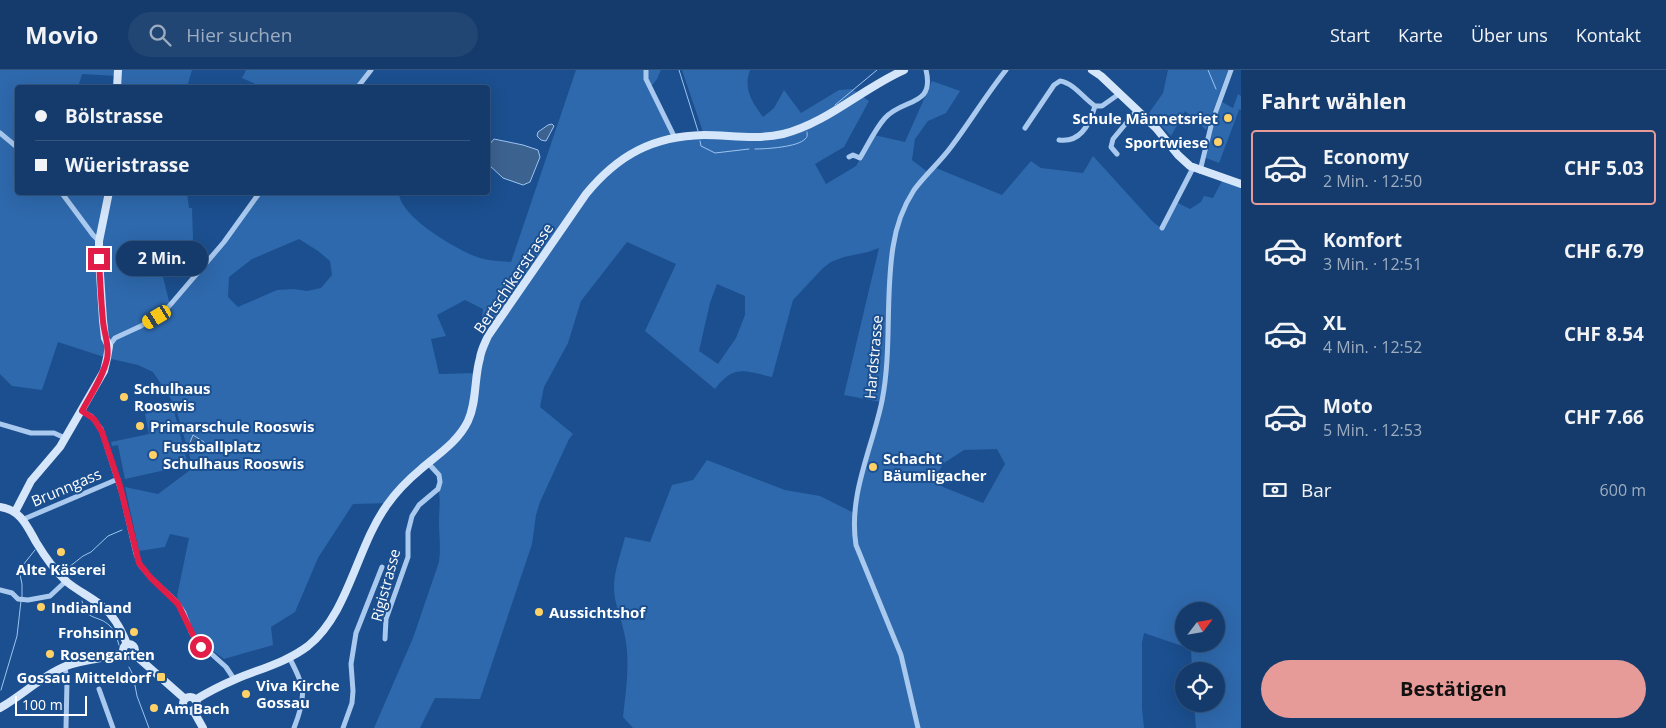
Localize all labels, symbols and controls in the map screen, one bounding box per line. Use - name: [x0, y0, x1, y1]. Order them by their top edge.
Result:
- search box: [128, 12, 478, 57]
- text: Movio: [25, 18, 98, 51]
- icon: search: [146, 21, 174, 49]
- text: Hier suchen: [186, 22, 292, 48]
- text: Start: [1330, 23, 1370, 47]
- text: Karte: [1398, 23, 1443, 47]
- text: Über uns: [1471, 23, 1548, 47]
- text: Kontakt: [1576, 23, 1641, 47]
- text: Fahrt wählen: [1261, 85, 1407, 115]
- text: Bölstrasse: [65, 103, 163, 129]
- place label: Schule Männetsriet: [1072, 108, 1218, 128]
- marker: Schule Männetsriet: [1222, 112, 1234, 124]
- place label: Sportwiese: [1125, 132, 1208, 152]
- marker: Sportwiese: [1212, 136, 1224, 148]
- text: Economy: [1323, 144, 1409, 170]
- icon: car: [1263, 145, 1308, 190]
- text: Wüeristrasse: [65, 152, 189, 178]
- text: CHF 5.03: [1564, 155, 1644, 181]
- text: 2 Min. · 12:50: [1323, 170, 1422, 192]
- street label: Bertschikerstrasse: [469, 219, 557, 337]
- text: Komfort: [1323, 227, 1402, 253]
- icon: car: [1263, 228, 1308, 273]
- text: CHF 6.79: [1564, 238, 1644, 264]
- callout: 2 Min.: [116, 242, 209, 276]
- text: 2 Min.: [138, 247, 186, 269]
- route end: [88, 248, 110, 270]
- text: 3 Min. · 12:51: [1323, 253, 1422, 275]
- car: [140, 303, 173, 331]
- text: XL: [1323, 310, 1346, 336]
- icon: car: [1263, 311, 1308, 356]
- street label: Hardstrasse: [859, 314, 887, 400]
- text: CHF 8.54: [1564, 321, 1644, 347]
- text: 4 Min. · 12:52: [1323, 336, 1422, 358]
- place label: Schulhaus Rooswis: [134, 378, 211, 415]
- marker: Schulhaus Rooswis: [118, 391, 130, 403]
- text: Moto: [1323, 393, 1373, 419]
- icon: car: [1263, 394, 1308, 439]
- text: CHF 7.66: [1564, 404, 1644, 430]
- place label: Primarschule Rooswis: [150, 416, 314, 436]
- text: 5 Min. · 12:53: [1323, 419, 1422, 441]
- marker: Primarschule Rooswis: [134, 420, 146, 432]
- place label: Fussballplatz Schulhaus Rooswis: [163, 436, 304, 473]
- place label: Schacht Bäumligacher: [883, 448, 987, 485]
- marker: Fussballplatz Schulhaus Rooswis: [147, 449, 159, 461]
- marker: Schacht Bäumligacher: [867, 461, 879, 473]
- street label: Brunngass: [28, 463, 104, 511]
- icon: cash: [1261, 476, 1289, 504]
- text: Bar: [1301, 477, 1332, 503]
- text: 600 m: [1600, 479, 1646, 501]
- marker: Alte Käserei: [55, 546, 67, 558]
- street label: Rigistrasse: [366, 546, 404, 624]
- place label: Alte Käserei: [16, 559, 106, 579]
- place label: Indianland: [51, 597, 132, 617]
- marker: Indianland: [35, 601, 47, 613]
- place label: Aussichtshof: [549, 602, 646, 622]
- north arrow: [1175, 602, 1225, 652]
- map controls: [1175, 602, 1225, 712]
- marker: Aussichtshof: [533, 606, 545, 618]
- place label: Frohsinn: [58, 622, 124, 642]
- marker: Frohsinn: [128, 626, 140, 638]
- route start: [190, 636, 212, 658]
- place label: Rosengarten: [60, 644, 155, 664]
- marker: Rosengarten: [44, 648, 56, 660]
- button: Bestätigen: [1261, 660, 1646, 718]
- button: locate: [1175, 662, 1225, 712]
- place label: Gossau Mitteldorf: [17, 667, 152, 687]
- marker: Gossau Mitteldorf: [155, 671, 167, 683]
- place label: Viva Kirche Gossau: [256, 675, 340, 712]
- marker: Viva Kirche Gossau: [240, 688, 252, 700]
- scale bar: [15, 693, 88, 716]
- text: 100 m: [22, 695, 63, 714]
- place label: Am Bach: [164, 698, 230, 718]
- marker: Am Bach: [148, 702, 160, 714]

